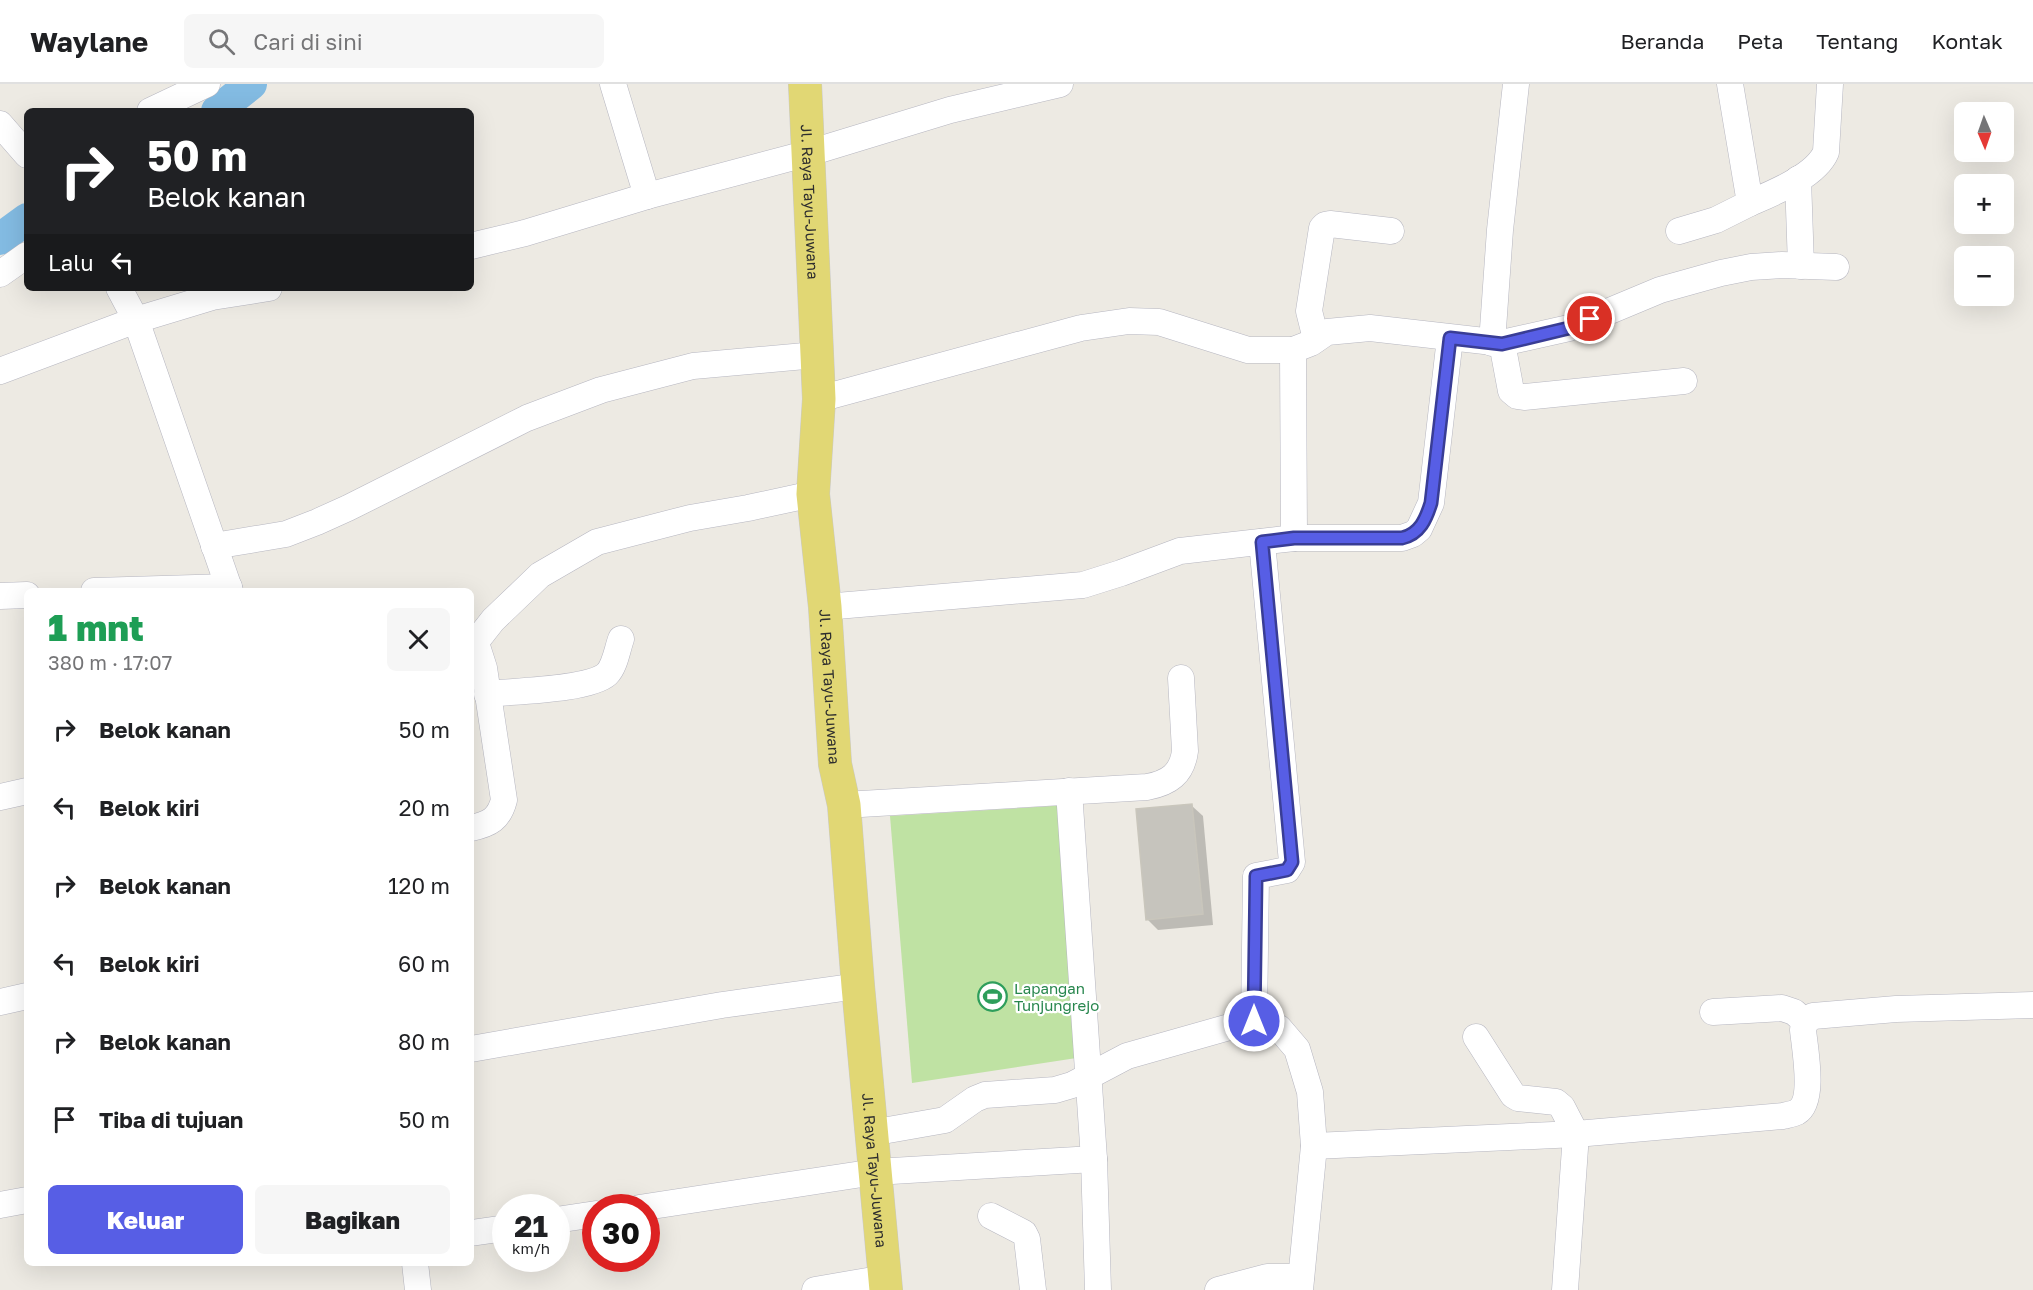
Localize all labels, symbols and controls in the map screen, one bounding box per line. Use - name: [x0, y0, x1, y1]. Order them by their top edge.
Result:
- search box: [184, 14, 604, 68]
- text: Waylane: [30, 25, 148, 58]
- icon: search: [205, 25, 238, 58]
- text: Cari di sini: [253, 28, 363, 55]
- text: Beranda: [1621, 28, 1704, 54]
- text: Peta: [1737, 28, 1783, 54]
- text: Tentang: [1816, 28, 1898, 54]
- text: Kontak: [1931, 28, 2003, 54]
- north arrow: [1954, 102, 2014, 162]
- map controls: [1954, 102, 2014, 306]
- street label: Jl. Raya Tayu-Juwana: [798, 124, 823, 280]
- text: 50 m: [147, 130, 247, 180]
- icon: right: [48, 132, 126, 210]
- button: +: [1954, 174, 2014, 234]
- text: Belok kanan: [147, 181, 306, 213]
- icon: left: [106, 246, 139, 279]
- button: −: [1954, 246, 2014, 306]
- text: Lalu: [48, 249, 94, 276]
- pin: [1564, 293, 1615, 344]
- icon: arrive: [1573, 302, 1606, 335]
- text: 1 mnt: [48, 606, 144, 649]
- button: close: [387, 608, 450, 671]
- street label: Jl. Raya Tayu-Juwana: [816, 609, 844, 765]
- text: 380 m · 17:07: [48, 650, 172, 674]
- icon: right: [48, 713, 81, 746]
- text: Belok kanan: [99, 716, 231, 743]
- text: 50 m: [399, 716, 450, 743]
- icon: left: [48, 791, 81, 824]
- text: Belok kiri: [99, 794, 200, 821]
- text: 20 m: [399, 794, 450, 821]
- icon: right: [48, 869, 81, 902]
- text: Belok kanan: [99, 872, 231, 899]
- text: 120 m: [388, 872, 450, 899]
- icon: left: [48, 947, 81, 980]
- text: Belok kiri: [99, 950, 200, 977]
- text: 60 m: [398, 950, 450, 977]
- place label: Lapangan Tunjungrejo: [1014, 979, 1099, 1014]
- sports icon: Lapangan Tunjungrejo: [977, 981, 1009, 1013]
- position arrow: [1222, 989, 1286, 1053]
- icon: right: [48, 1025, 81, 1058]
- text: Belok kanan: [99, 1028, 231, 1055]
- text: 80 m: [398, 1028, 450, 1055]
- street label: Jl. Raya Tayu-Juwana: [859, 1092, 891, 1248]
- icon: arrive: [48, 1103, 81, 1136]
- text: Tiba di tujuan: [99, 1106, 243, 1133]
- text: 50 m: [399, 1106, 450, 1133]
- button: Keluar: [48, 1185, 243, 1254]
- button: Bagikan: [255, 1185, 450, 1254]
- speed limit sign: 30: [582, 1194, 660, 1272]
- text: 21: [514, 1208, 548, 1244]
- text: km/h: [512, 1239, 550, 1257]

